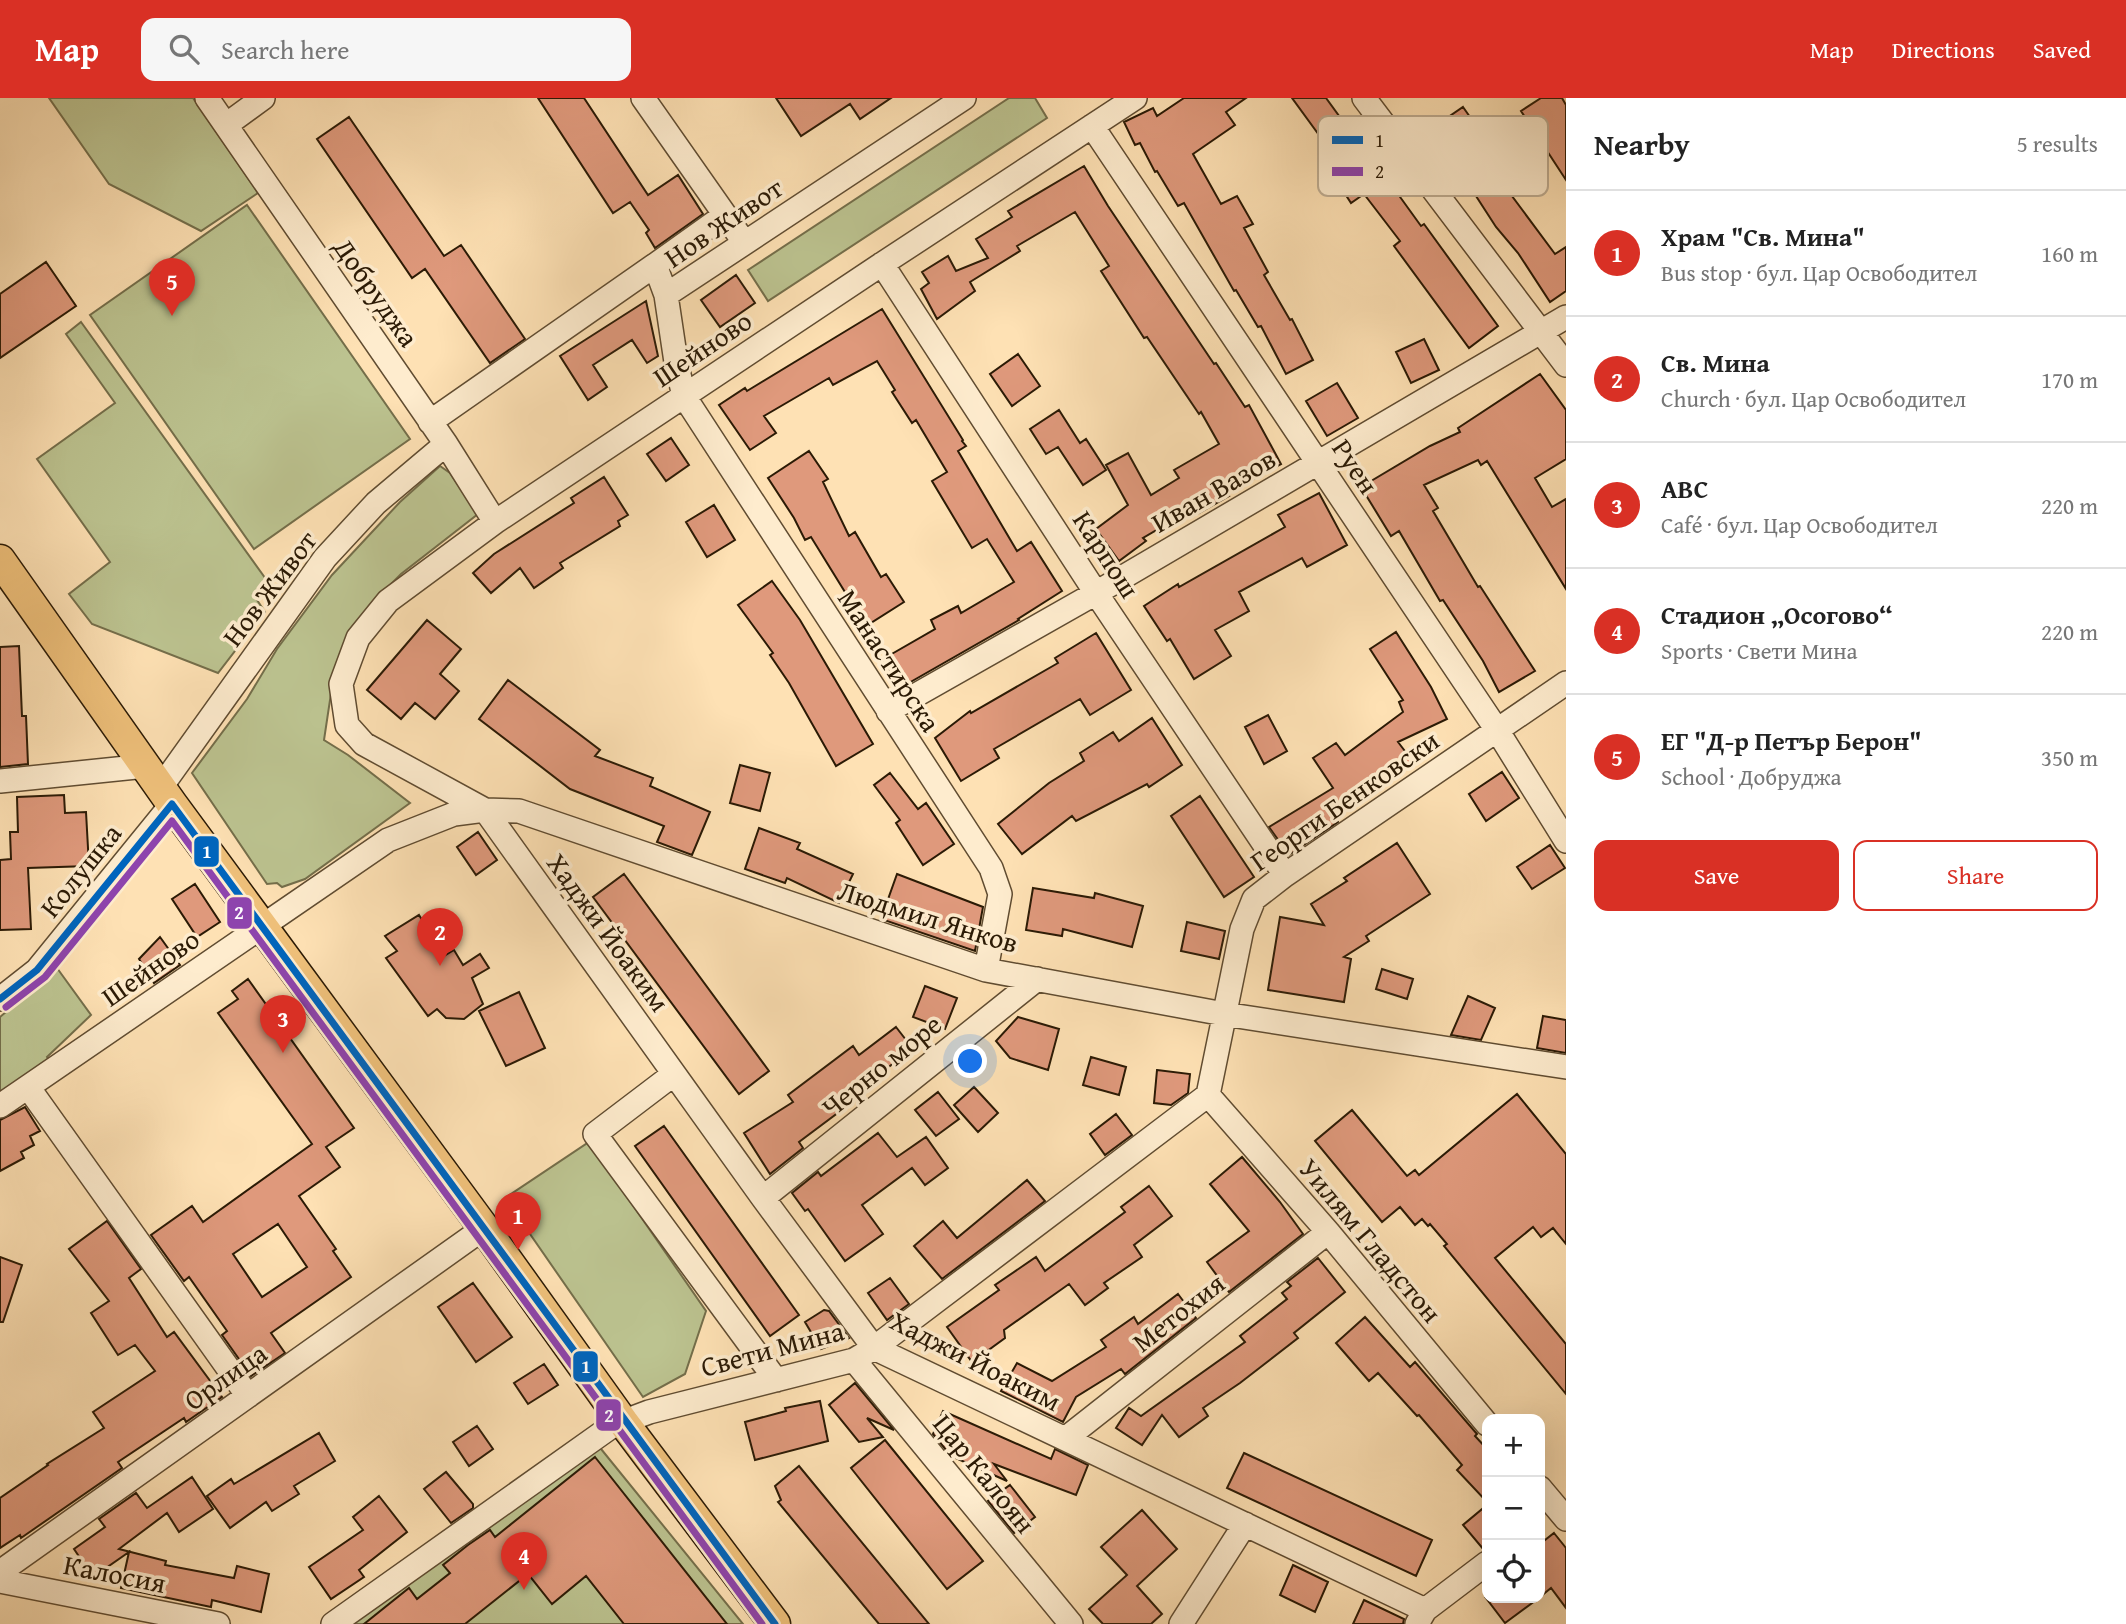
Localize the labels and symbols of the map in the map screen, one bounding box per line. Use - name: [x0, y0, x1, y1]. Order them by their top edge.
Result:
- legend: [1318, 116, 1548, 196]
- text: 1: [1375, 126, 1384, 154]
- text: 2: [1375, 157, 1384, 185]
- street label: Нов Живот: [655, 167, 791, 277]
- street label: Добруджа: [324, 228, 430, 355]
- pin: 5: [149, 258, 195, 316]
- street label: Шейново: [644, 300, 760, 396]
- street label: Руен: [1323, 430, 1389, 502]
- street label: Иван Вазов: [1143, 438, 1283, 542]
- street label: Карпош: [1063, 502, 1151, 606]
- street label: Нов Живот: [212, 521, 326, 655]
- street label: Манастирска: [828, 580, 952, 740]
- street label: Георги Бенковски: [1241, 719, 1447, 881]
- street label: Колушка: [29, 814, 131, 926]
- line badge: 1: [193, 835, 220, 868]
- text: 1: [202, 837, 212, 865]
- street label: Хаджи Йоаким: [537, 844, 681, 1020]
- street label: Людмил Янков: [833, 869, 1023, 963]
- line badge: 2: [226, 896, 253, 930]
- text: 2: [234, 898, 244, 926]
- pin: 2: [417, 908, 463, 966]
- street label: Шейново: [92, 918, 208, 1016]
- pin: 3: [260, 995, 306, 1053]
- street label: Черно море: [812, 1004, 950, 1126]
- your location: [953, 1044, 987, 1078]
- street label: Уилям Гладстон: [1290, 1149, 1452, 1331]
- pin: 1: [495, 1192, 541, 1250]
- street label: Метохия: [1123, 1263, 1233, 1361]
- street label: Хаджи Йоаким: [883, 1299, 1069, 1421]
- street label: Свети Мина: [696, 1309, 849, 1387]
- street label: Орлица: [175, 1332, 276, 1420]
- line badge: 1: [572, 1350, 599, 1383]
- text: 1: [581, 1352, 591, 1380]
- line badge: 2: [595, 1398, 622, 1432]
- text: 2: [604, 1401, 614, 1429]
- street label: Цар Калоян: [924, 1404, 1046, 1542]
- pin: 4: [501, 1532, 547, 1590]
- street label: Калосия: [60, 1543, 170, 1603]

